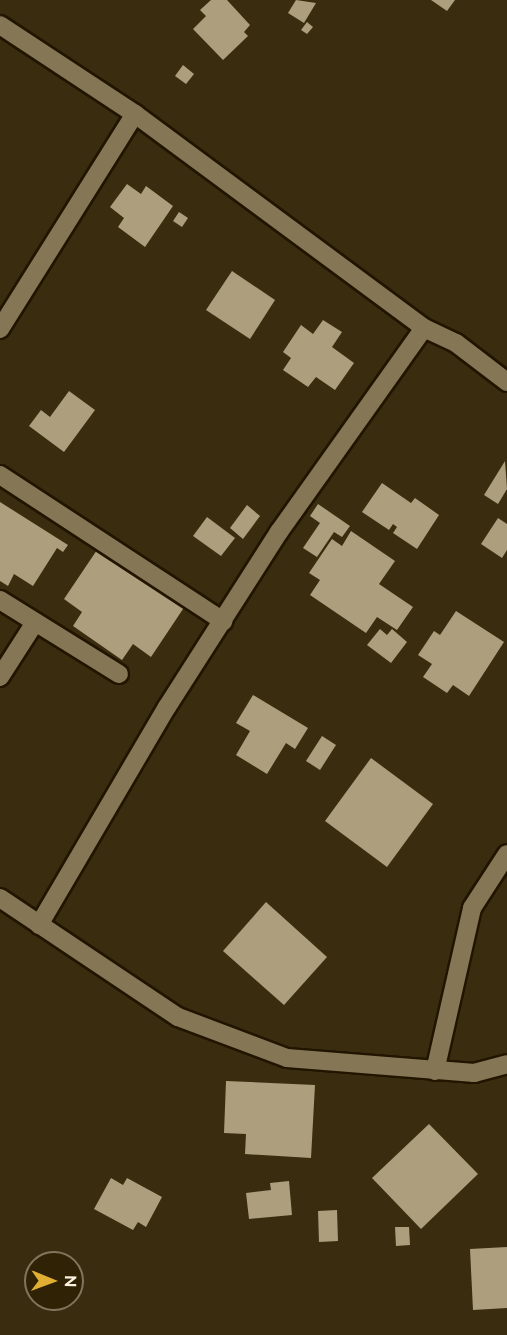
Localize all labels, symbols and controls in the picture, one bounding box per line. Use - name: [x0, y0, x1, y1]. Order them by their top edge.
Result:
- north arrow: [24, 1251, 84, 1311]
- text: N: [61, 1275, 80, 1288]

